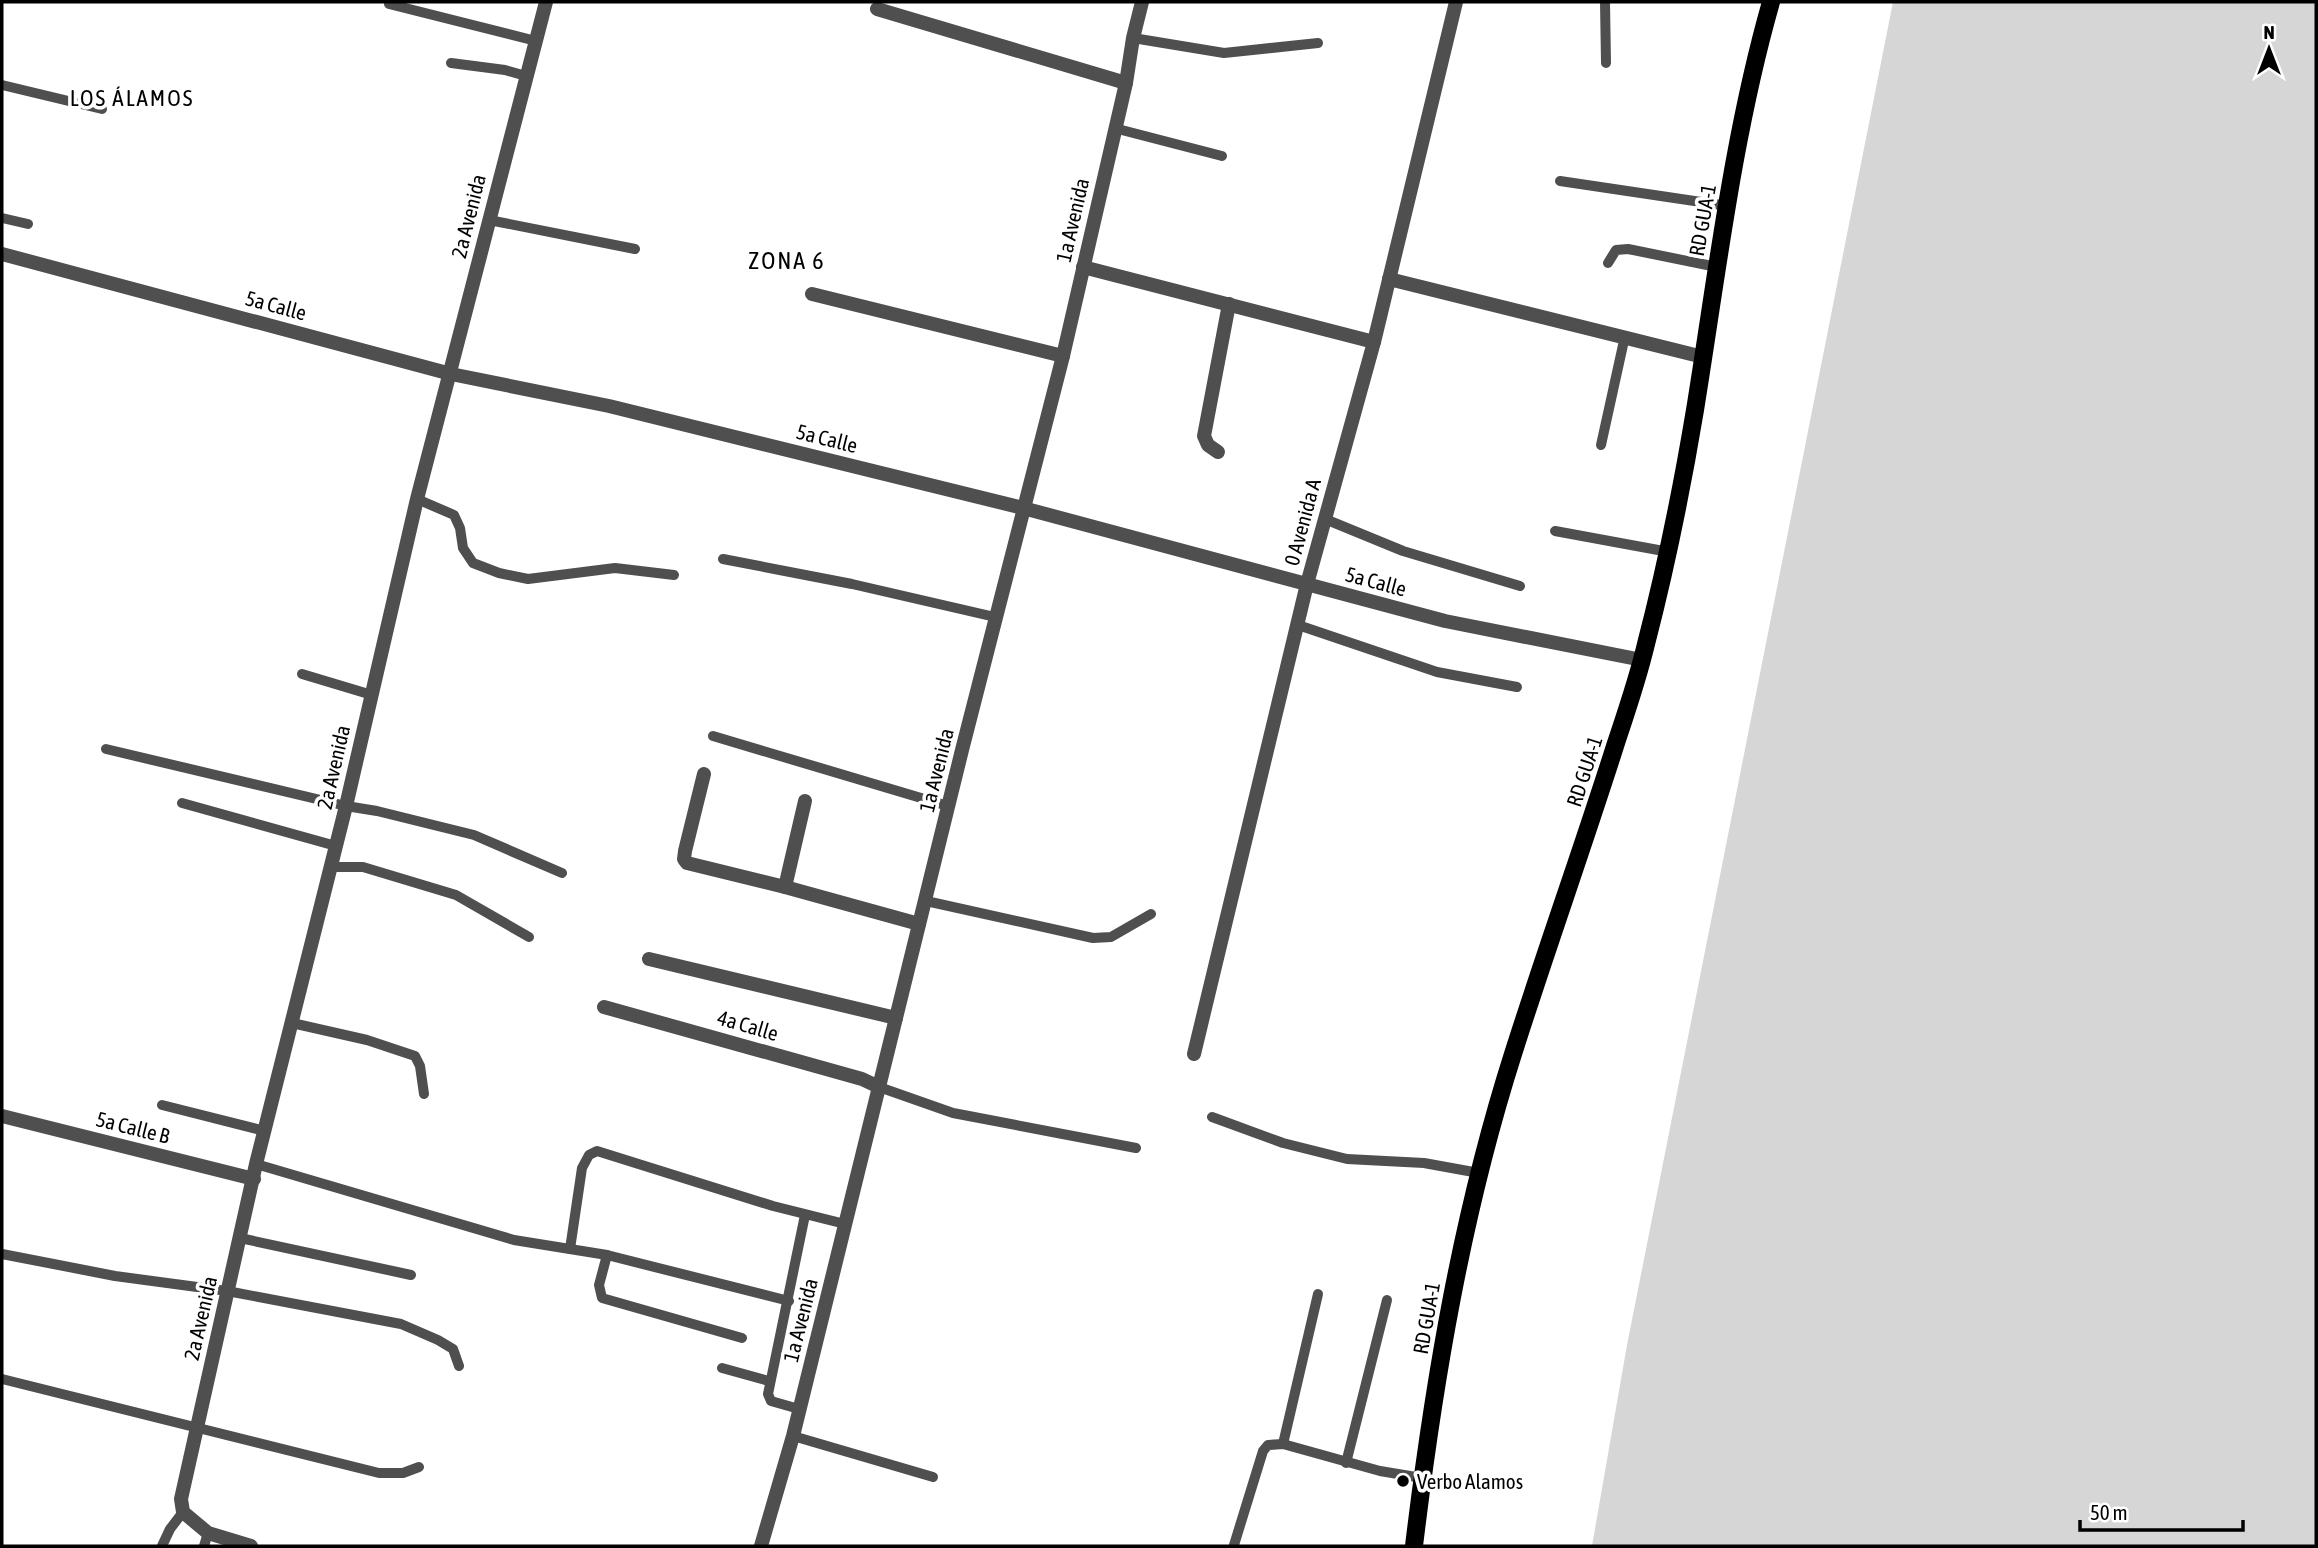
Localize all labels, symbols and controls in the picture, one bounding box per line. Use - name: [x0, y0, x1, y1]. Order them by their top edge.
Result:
- north arrow: [2234, 14, 2304, 84]
- text: N: [2263, 21, 2275, 43]
- district label: LOS ÁLAMOS: [70, 85, 194, 111]
- street label: 2a Avenida: [446, 172, 490, 260]
- street label: 1a Avenida: [1051, 176, 1093, 264]
- street label: RD GUA-1: [1684, 182, 1720, 258]
- district label: ZONA 6: [748, 247, 826, 274]
- street label: 5a Calle: [243, 285, 309, 325]
- street label: 5a Calle: [794, 419, 860, 457]
- street label: 0 Avenida A: [1279, 475, 1325, 568]
- street label: 5a Calle: [1343, 561, 1409, 601]
- street label: 2a Avenida: [312, 723, 354, 811]
- street label: 1a Avenida: [914, 726, 958, 814]
- street label: RD GUA-1: [1561, 733, 1607, 809]
- street label: 4a Calle: [715, 1005, 781, 1045]
- street label: 5a Calle B: [94, 1106, 172, 1148]
- street label: 2a Avenida: [179, 1274, 221, 1362]
- street label: 1a Avenida: [778, 1276, 822, 1364]
- street label: RD GUA-1: [1408, 1280, 1444, 1356]
- place label: Verbo Alamos: [1417, 1469, 1523, 1493]
- marker: Verbo Alamos: [1395, 1473, 1411, 1489]
- scale bar: [2080, 1488, 2243, 1532]
- text: 50 m: [2090, 1500, 2128, 1524]

